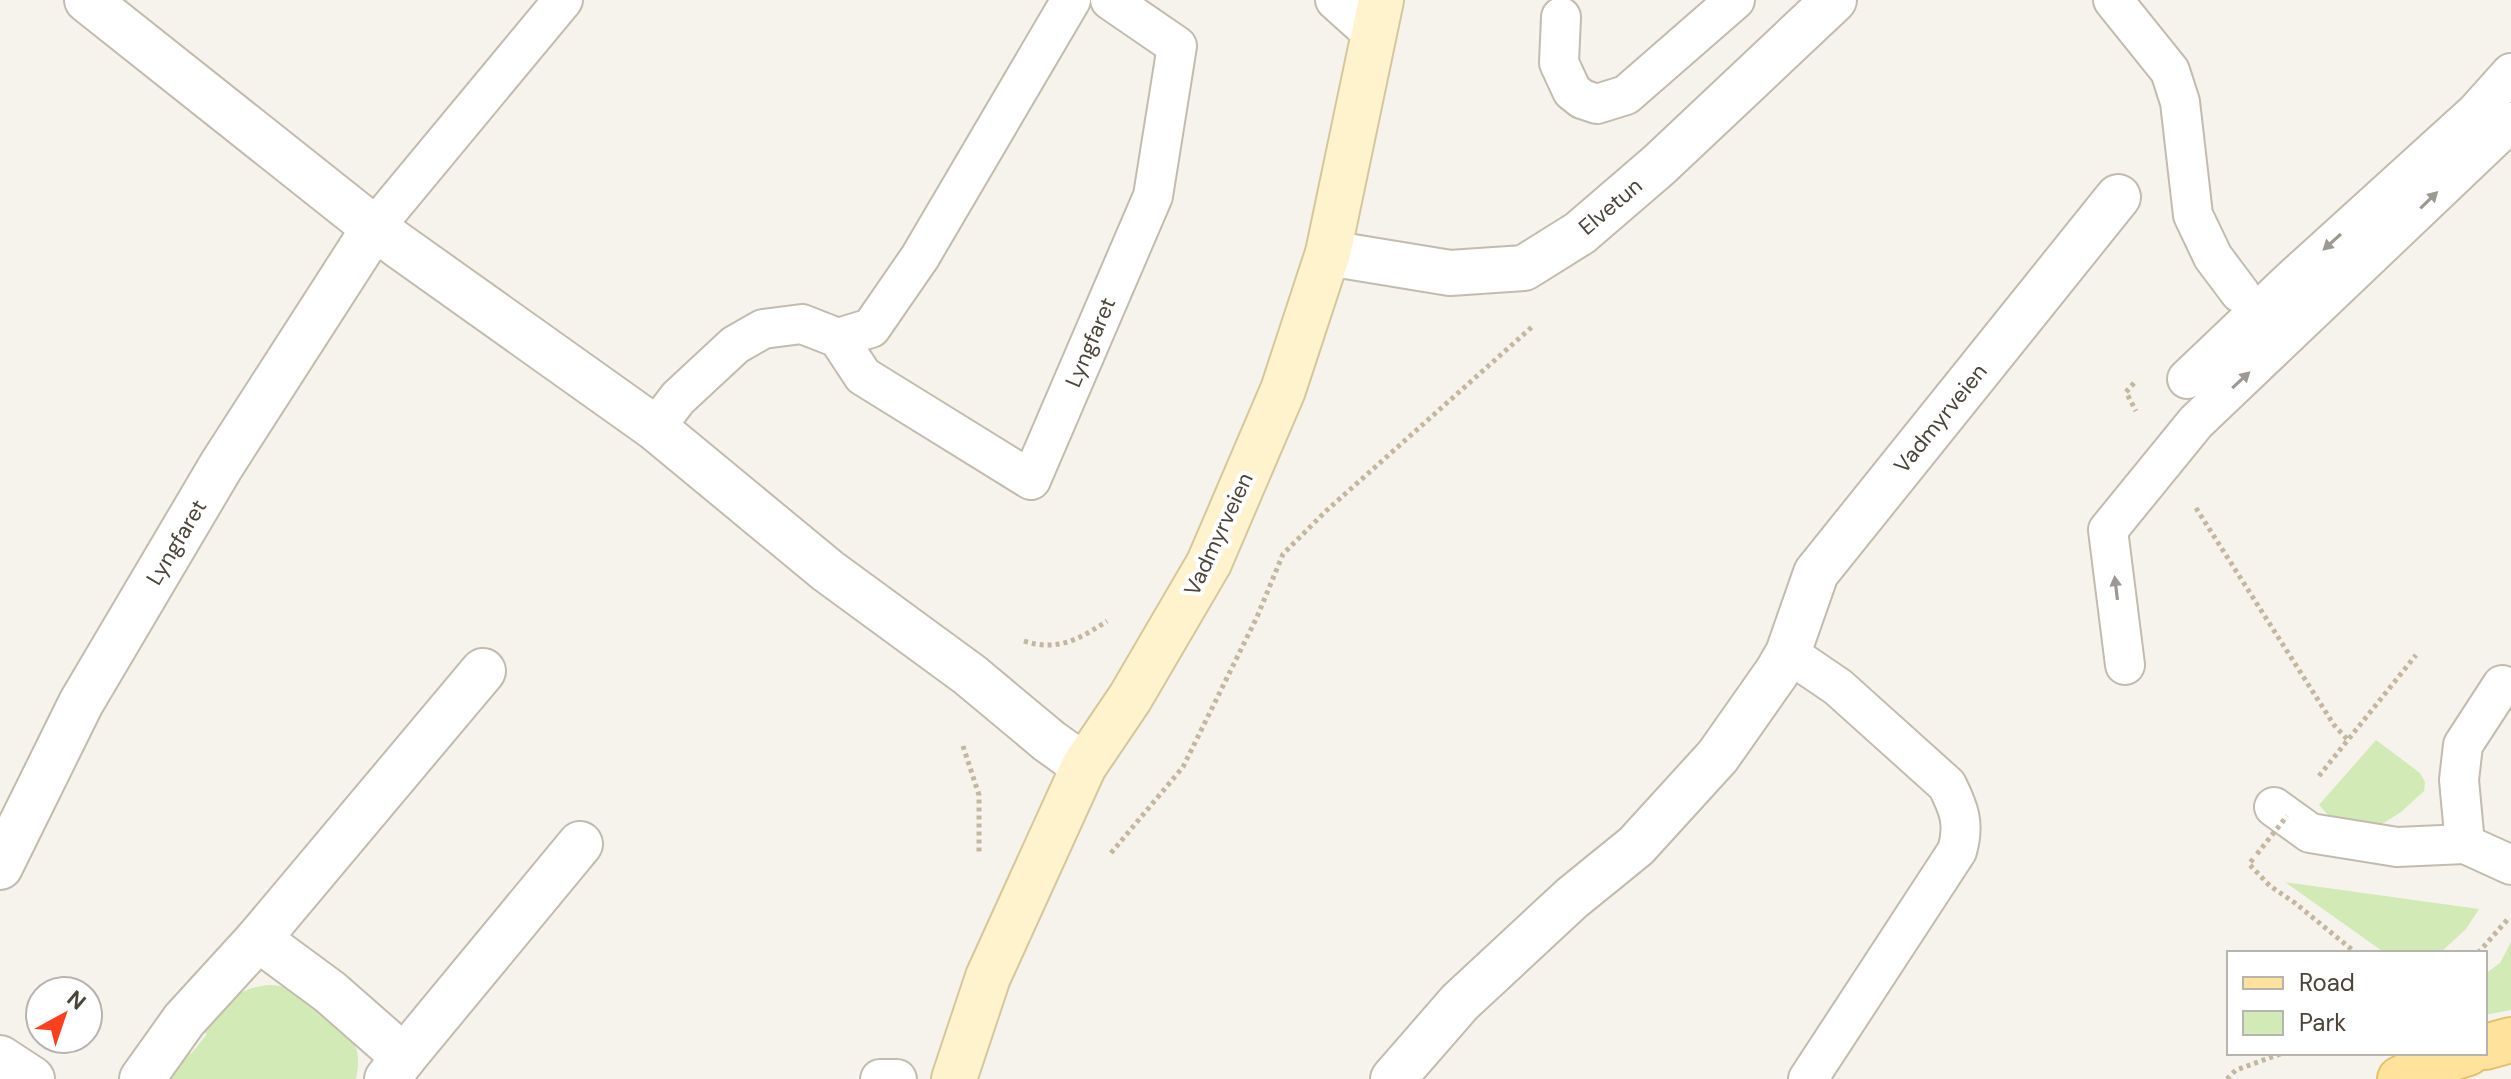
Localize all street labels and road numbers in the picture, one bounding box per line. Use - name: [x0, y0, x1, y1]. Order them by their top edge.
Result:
- street label: Elvetun: [1573, 171, 1648, 241]
- street label: Lyngfaret: [1059, 293, 1122, 392]
- street label: Vadmyrveien: [1887, 358, 1993, 479]
- street label: Vadmyrveien: [1177, 468, 1260, 601]
- street label: Lyngfaret: [140, 494, 213, 590]

